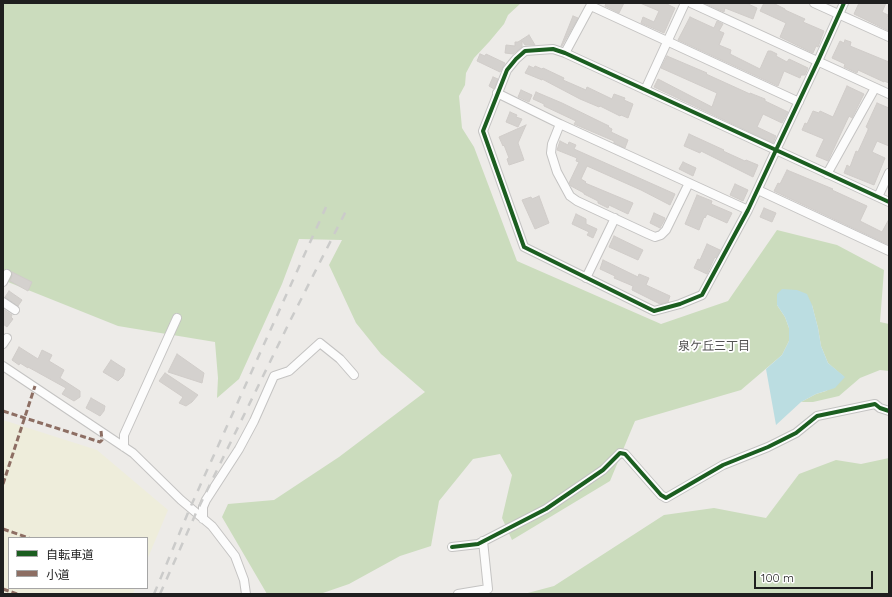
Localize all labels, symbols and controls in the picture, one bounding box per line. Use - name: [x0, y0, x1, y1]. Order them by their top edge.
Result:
- district label: 泉ケ丘三丁目: [678, 339, 750, 353]
- legend: [8, 537, 148, 589]
- text: 自転車道: [46, 547, 94, 562]
- scale bar: [756, 563, 875, 589]
- text: 小道: [46, 567, 70, 582]
- text: 100 m: [761, 570, 794, 585]

